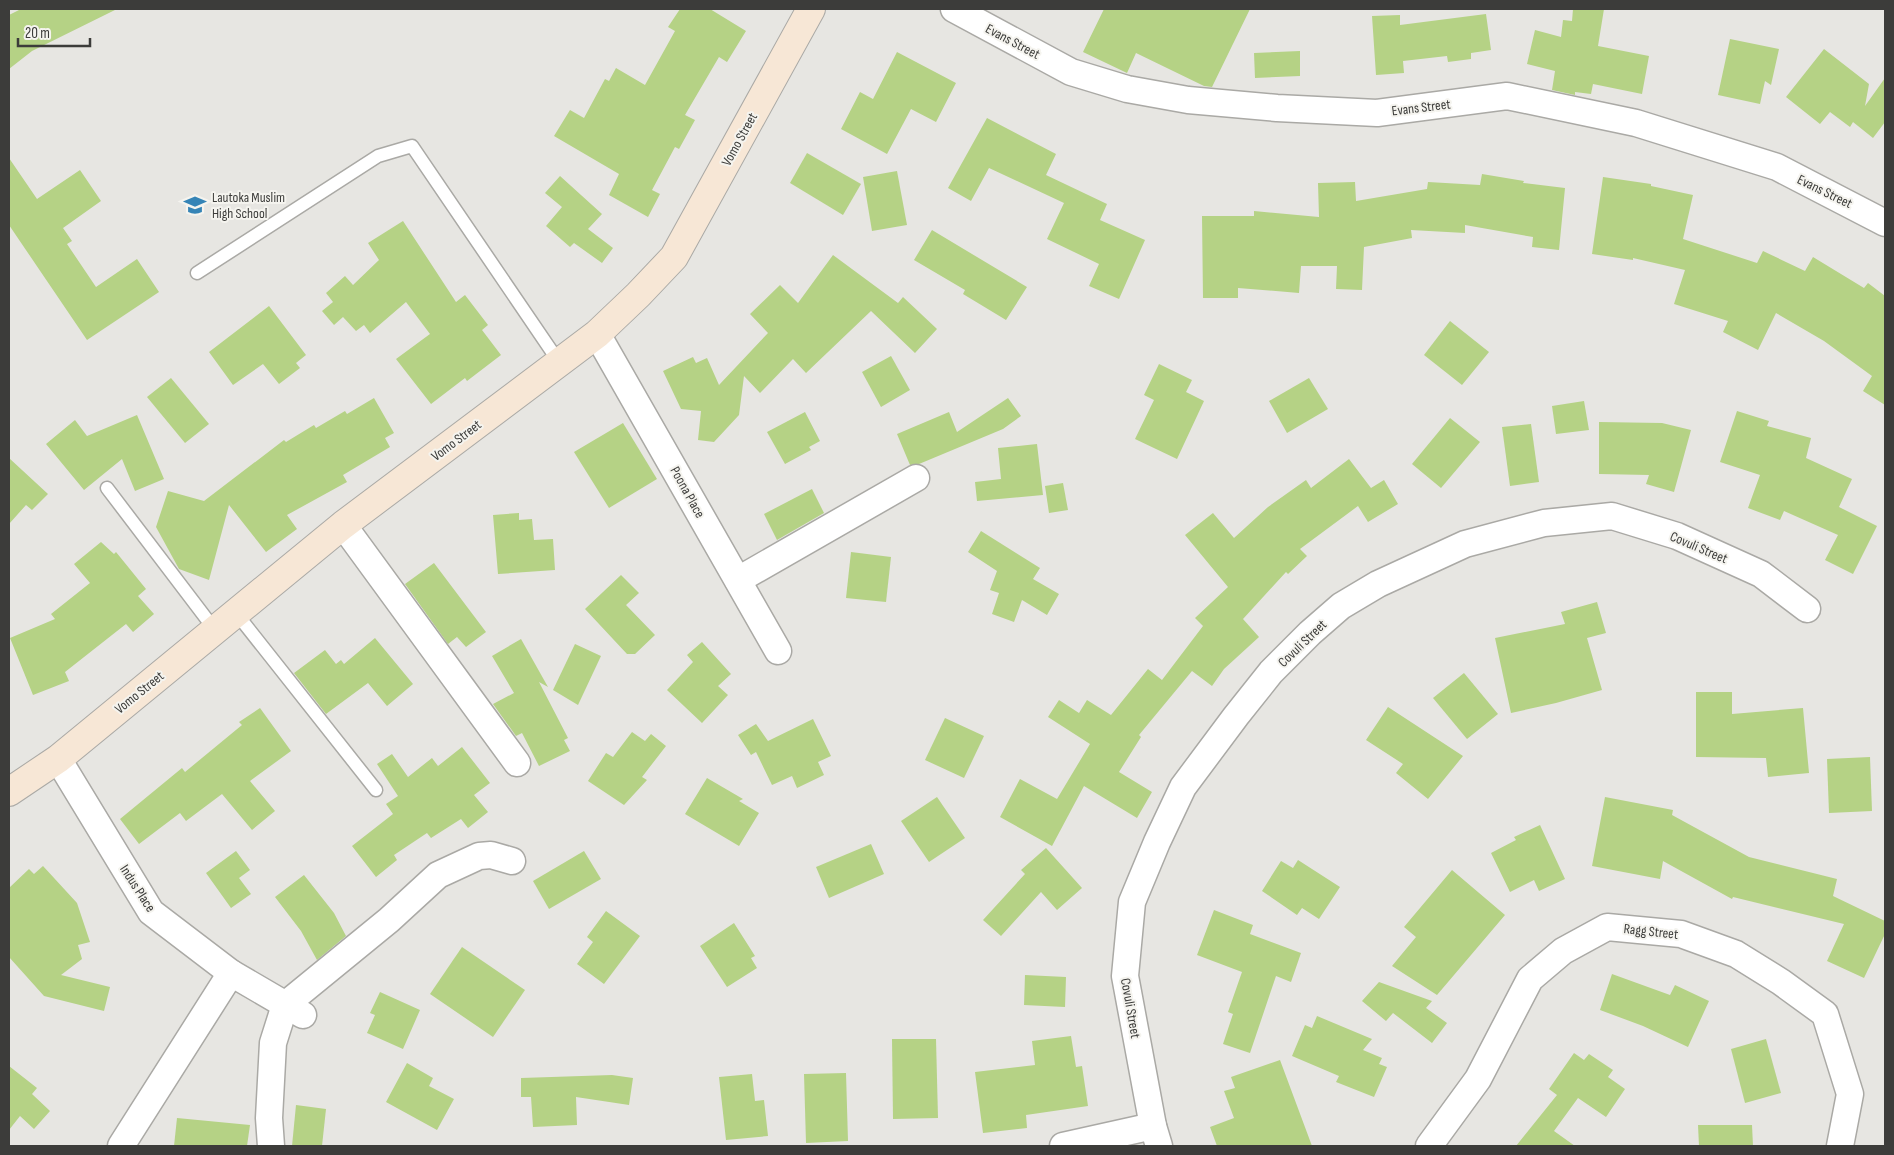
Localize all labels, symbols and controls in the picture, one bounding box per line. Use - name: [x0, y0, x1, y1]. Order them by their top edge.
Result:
- scale bar: [18, 15, 90, 47]
- street label: Evans Street: [983, 20, 1043, 63]
- text: 20 m: [25, 24, 50, 43]
- street label: Evans Street: [1391, 95, 1451, 120]
- street label: Vomo Street: [718, 110, 761, 169]
- street label: Evans Street: [1794, 171, 1855, 212]
- place label: Lautoka Muslim High School: [212, 189, 285, 222]
- school or university icon: Lautoka Muslim High School: [182, 192, 208, 218]
- street label: Vomo Street: [428, 416, 485, 465]
- street label: Poona Place: [667, 464, 709, 521]
- street label: Covuli Street: [1667, 528, 1730, 567]
- street label: Covuli Street: [1275, 616, 1330, 671]
- street label: Vomo Street: [111, 667, 167, 717]
- street label: Indus Place: [116, 861, 159, 915]
- street label: Ragg Street: [1623, 920, 1679, 943]
- street label: Covuli Street: [1117, 977, 1144, 1040]

